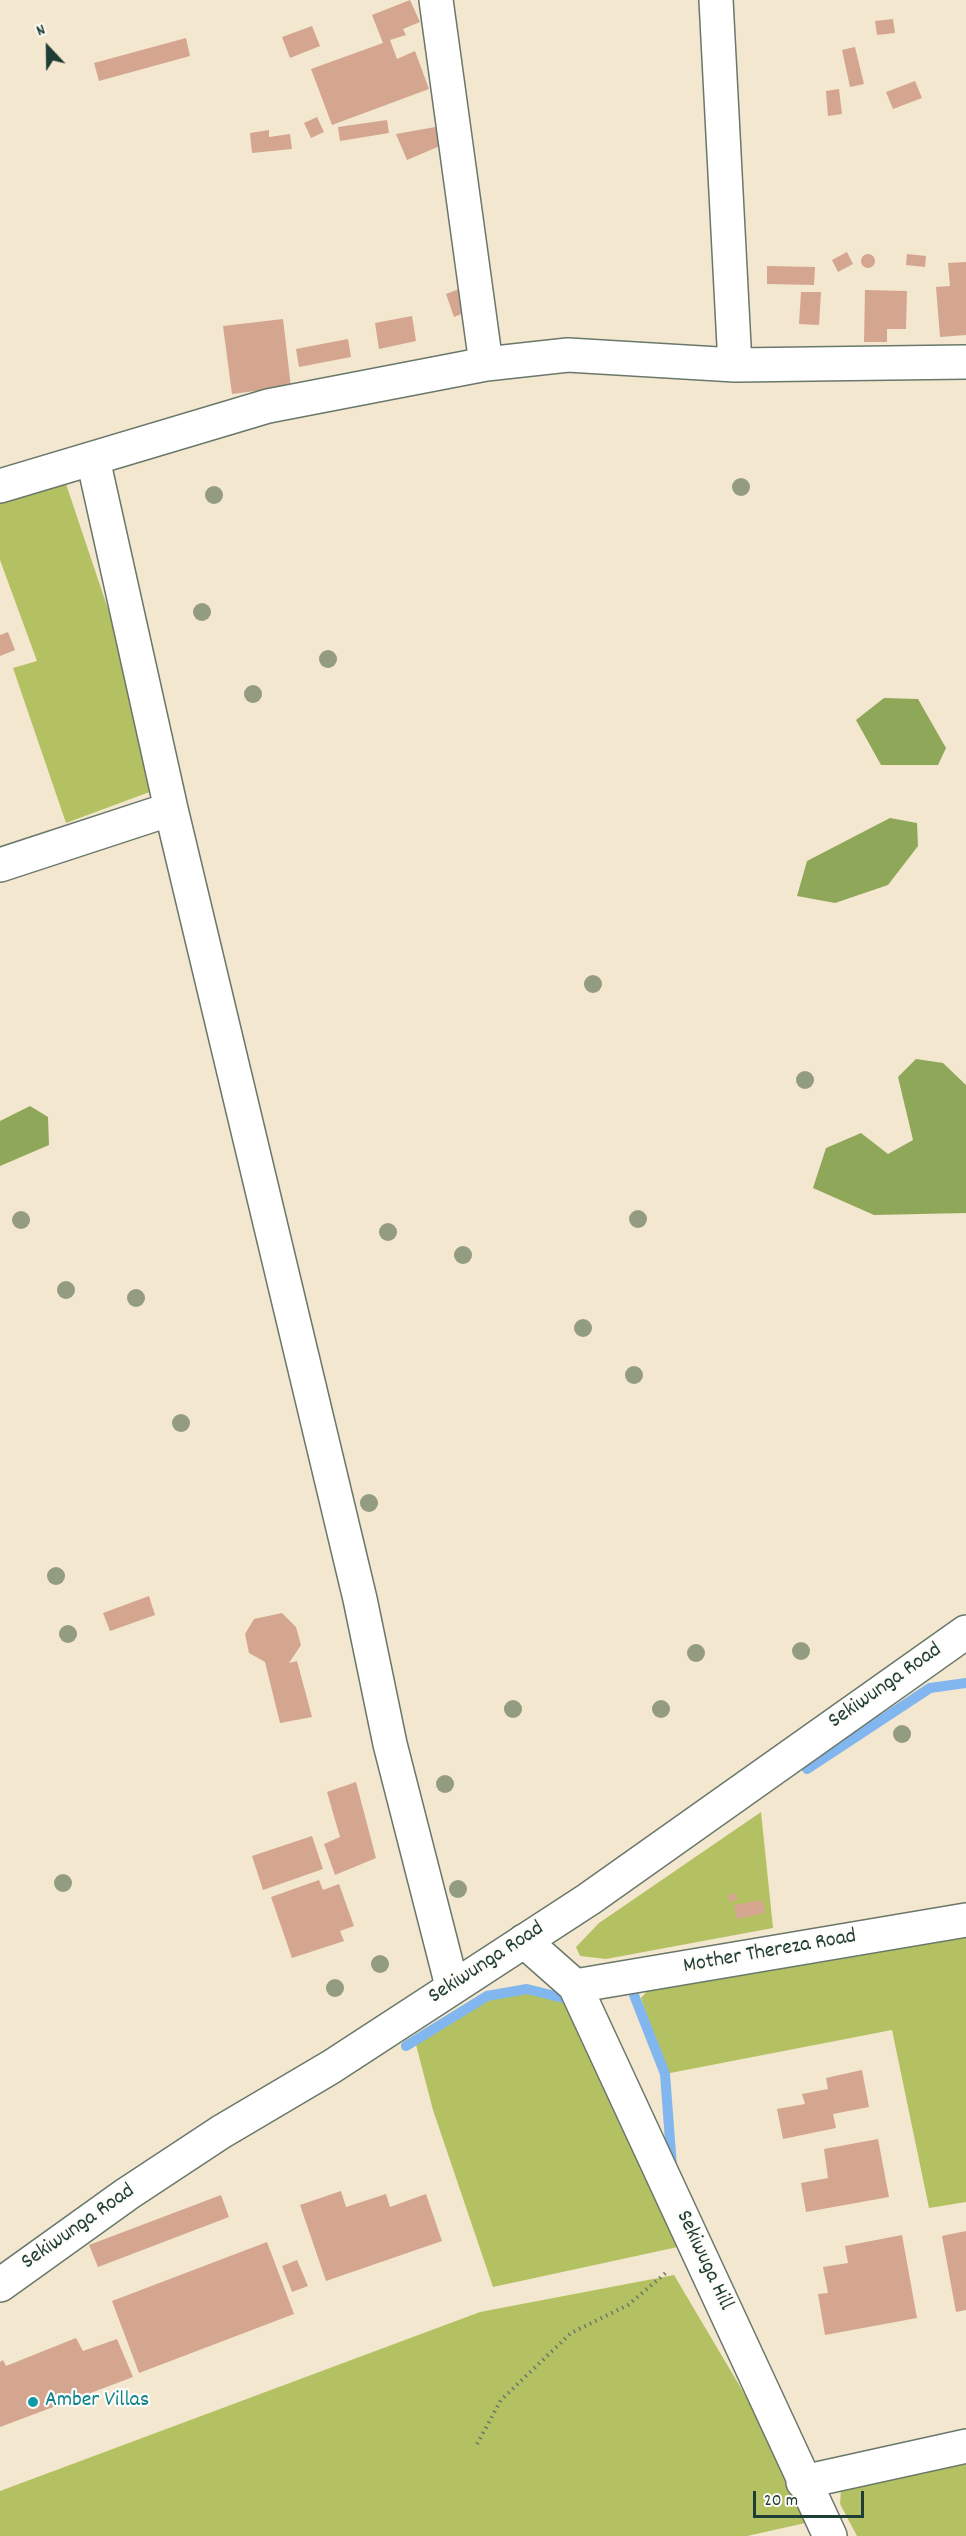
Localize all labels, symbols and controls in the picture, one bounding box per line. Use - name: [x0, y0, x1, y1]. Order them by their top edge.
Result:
- north arrow: [18, 18, 78, 78]
- text: N: [33, 19, 49, 43]
- street label: Sekiwunga Road: [824, 1638, 948, 1736]
- street label: Sekiwunga Road: [424, 1917, 550, 2011]
- street label: Mother Thereza Road: [682, 1925, 858, 1981]
- street label: Sekiwunga Road: [17, 2179, 141, 2277]
- street label: Sekiwuga Hill: [668, 2207, 738, 2315]
- place label: Amber Villas: [45, 2389, 149, 2415]
- marker: Amber Villas: [26, 2395, 40, 2409]
- scale bar: [756, 2479, 867, 2517]
- text: 20 m: [764, 2489, 798, 2514]

